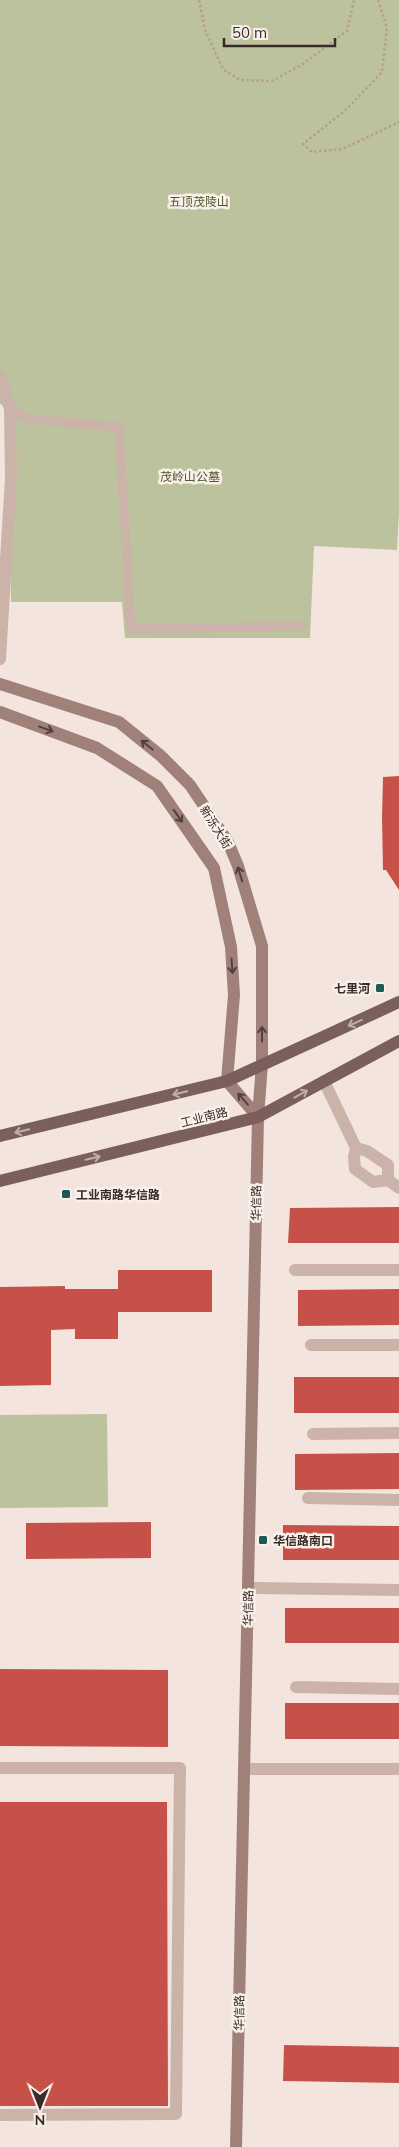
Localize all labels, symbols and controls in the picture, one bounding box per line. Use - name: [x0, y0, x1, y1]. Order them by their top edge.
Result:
- scale bar: [224, 15, 335, 47]
- text: 50 m: [232, 23, 267, 42]
- park label: 五顶茂陵山: [169, 194, 229, 209]
- park label: 茂岭山公墓: [160, 469, 220, 484]
- one-way arrow: [38, 725, 53, 734]
- one-way arrow: [140, 739, 153, 750]
- street label: 新泺大街: [197, 803, 235, 851]
- one-way arrow: [173, 809, 183, 823]
- one-way arrow: [235, 867, 245, 883]
- one-way arrow: [227, 957, 237, 973]
- place label: 七里河: [334, 981, 370, 996]
- marker: 七里河: [374, 982, 386, 994]
- one-way arrow: [348, 1018, 363, 1028]
- one-way arrow: [257, 1026, 267, 1042]
- one-way arrow: [172, 1088, 188, 1098]
- one-way arrow: [293, 1089, 308, 1099]
- one-way arrow: [237, 1093, 248, 1106]
- street label: 工业南路: [179, 1104, 229, 1130]
- one-way arrow: [14, 1127, 30, 1136]
- one-way arrow: [85, 1153, 101, 1162]
- street label: 华信路: [248, 1185, 264, 1221]
- place label: 工业南路华信路: [76, 1187, 160, 1202]
- marker: 工业南路华信路: [60, 1188, 72, 1200]
- place label: 华信路南口: [273, 1533, 333, 1548]
- marker: 华信路南口: [257, 1534, 269, 1546]
- street label: 华信路: [240, 1590, 256, 1626]
- street label: 华信路: [231, 1995, 247, 2031]
- north arrow: [15, 2082, 65, 2132]
- text: N: [35, 2111, 45, 2129]

